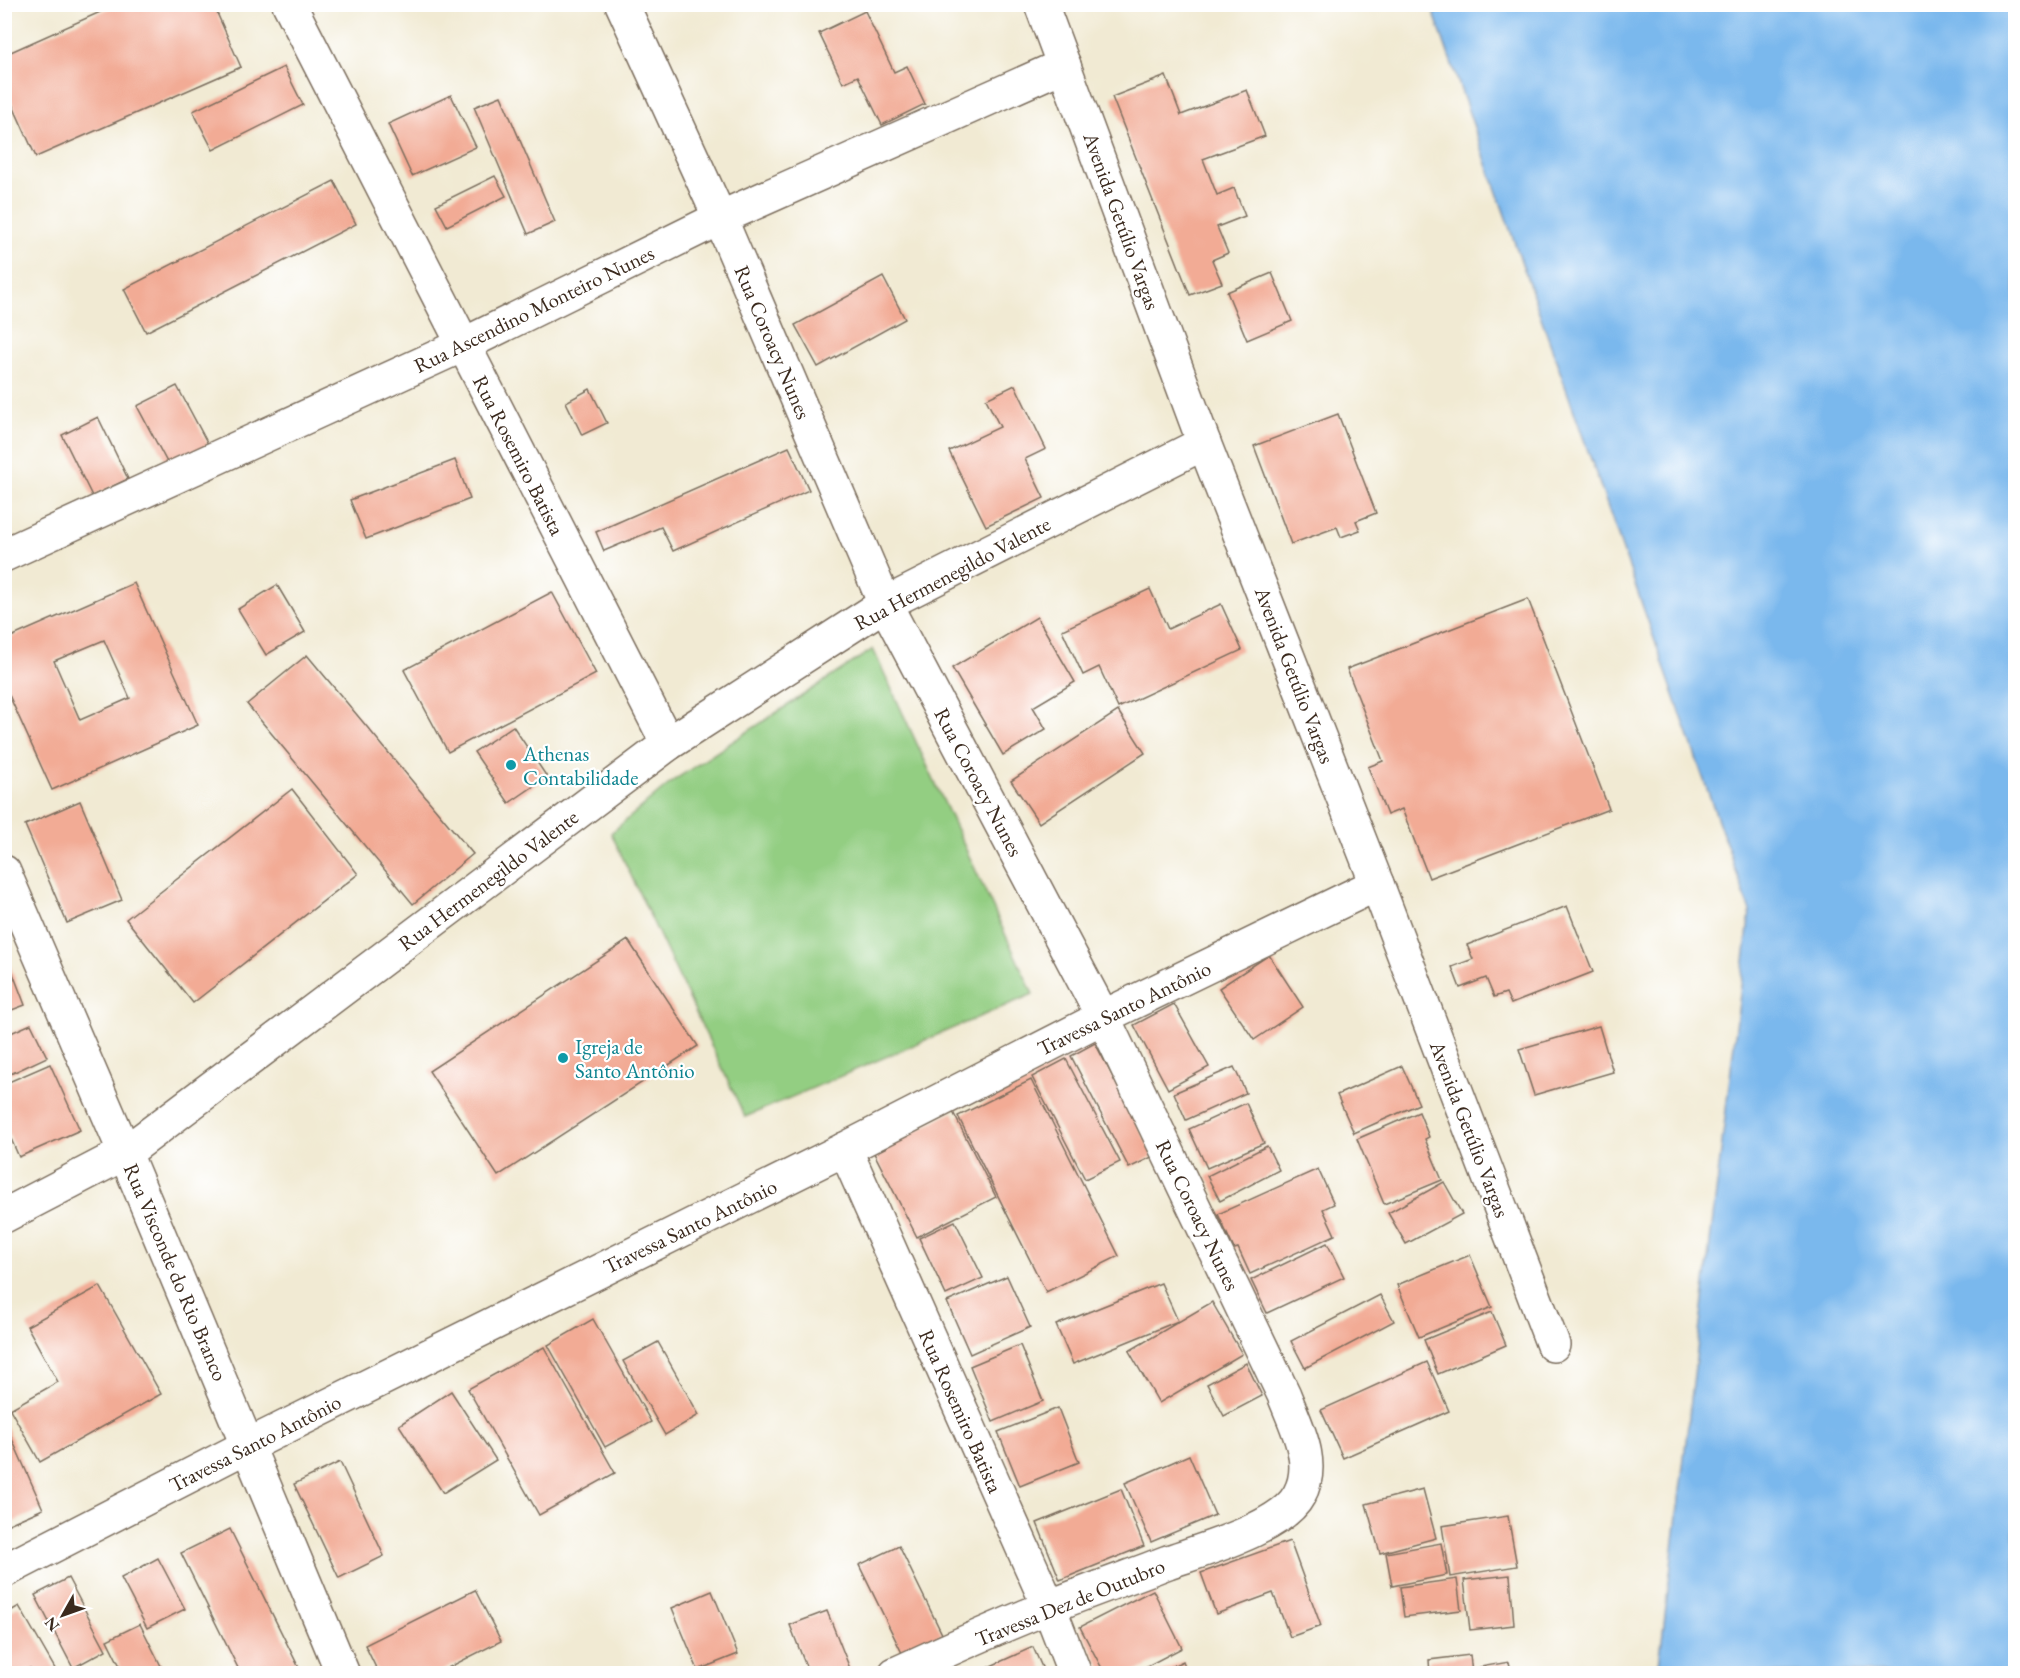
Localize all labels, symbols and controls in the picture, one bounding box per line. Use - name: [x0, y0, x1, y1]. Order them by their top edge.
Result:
- street label: Avenida Getúlio Vargas: [1077, 128, 1167, 314]
- street label: Rua Ascendino Monteiro Nunes: [409, 239, 659, 379]
- street label: Rua Coroacy Nunes: [728, 261, 818, 423]
- street label: Rua Rosemiro Batista: [467, 370, 571, 540]
- street label: Rua Hermenegildo Valente: [849, 510, 1055, 636]
- street label: Avenida Getúlio Vargas: [1249, 582, 1341, 767]
- street label: Rua Coroacy Nunes: [928, 703, 1030, 861]
- place label: Athenas Contabilidade: [522, 740, 638, 791]
- marker: Athenas Contabilidade: [504, 758, 518, 772]
- street label: Rua Hermenegildo Valente: [393, 803, 583, 957]
- street label: Travessa Santo Antônio: [1033, 954, 1215, 1062]
- place label: Igreja de Santo Antônio: [575, 1033, 695, 1084]
- street label: Avenida Getúlio Vargas: [1424, 1036, 1516, 1221]
- marker: Igreja de Santo Antônio: [556, 1051, 570, 1065]
- street label: Rua Coroacy Nunes: [1150, 1135, 1246, 1295]
- street label: Rua Visconde do Rio Branco: [118, 1159, 234, 1385]
- street label: Travessa Santo Antônio: [599, 1172, 781, 1280]
- street label: Rua Rosemiro Batista: [913, 1325, 1009, 1498]
- street label: Travessa Santo Antônio: [164, 1388, 346, 1498]
- street label: Travessa Dez de Outubro: [971, 1552, 1169, 1652]
- north arrow: [33, 1585, 93, 1645]
- text: N: [40, 1613, 64, 1636]

